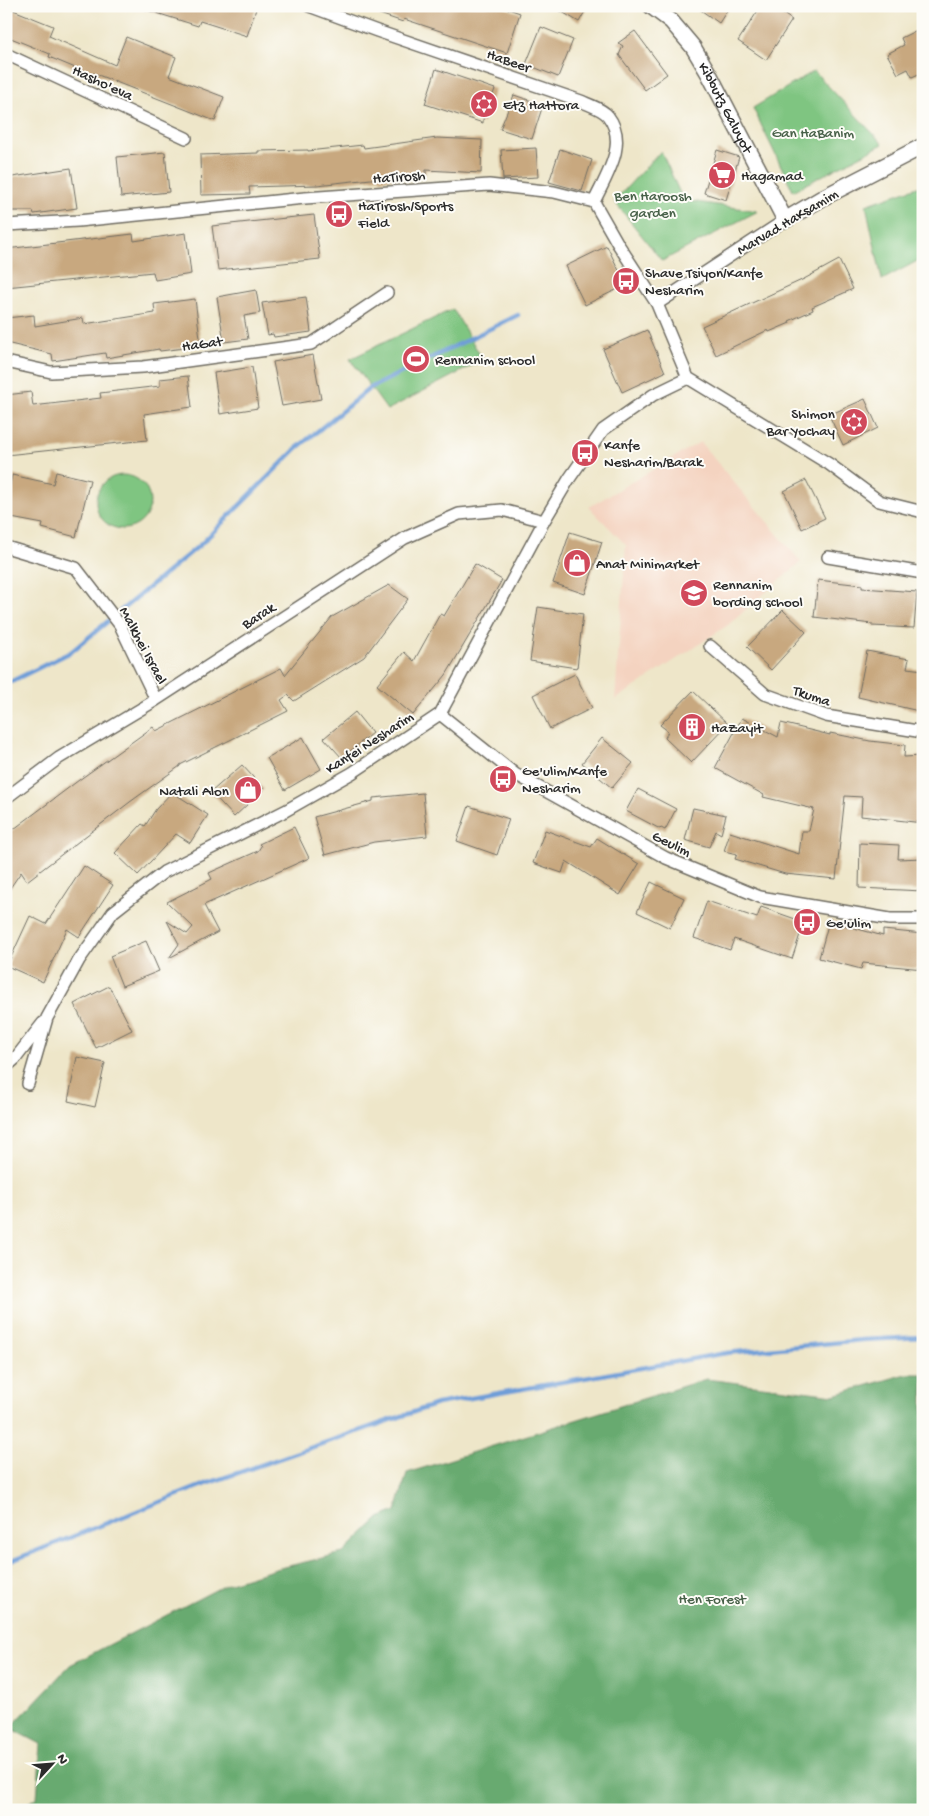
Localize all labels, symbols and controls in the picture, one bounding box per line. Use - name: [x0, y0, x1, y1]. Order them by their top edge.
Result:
- street label: HaBeer: [484, 46, 534, 78]
- street label: Kibbutz Galuyot: [693, 60, 757, 158]
- street label: Hasho'eva: [69, 62, 136, 106]
- synagogue icon: Etz Hattora: [469, 89, 499, 119]
- place label: Etz Hattora: [503, 97, 580, 115]
- park label: Gan HaBanim: [772, 125, 855, 143]
- supermarket icon: Hagamad: [707, 160, 737, 190]
- street label: HaTirosh: [372, 167, 426, 189]
- place label: Hagamad: [741, 168, 804, 186]
- street label: Marvad HaKsamim: [734, 185, 842, 260]
- park label: Ben Haroosh garden: [613, 188, 692, 223]
- place label: HaTirosh/Sports Field: [357, 198, 454, 233]
- bus stop icon: HaTirosh/Sports Field: [324, 199, 354, 229]
- place label: Shave Tsiyon/Kanfe Nesharim: [645, 265, 763, 300]
- bus stop icon: Shave Tsiyon/Kanfe Nesharim: [611, 266, 641, 296]
- street label: HaGat: [181, 333, 226, 357]
- sports icon: Rennanim school: [401, 344, 431, 374]
- place label: Rennanim school: [435, 352, 535, 370]
- place label: Shimon Bar Yochay: [766, 406, 836, 441]
- synagogue icon: Shimon Bar Yochay: [839, 407, 869, 437]
- place label: Kanfe Nesharim/Barak: [604, 437, 704, 472]
- bus stop icon: Kanfe Nesharim/Barak: [570, 438, 600, 468]
- shop icon: Anat Minimarket: [562, 548, 592, 578]
- place label: Anat Minimarket: [596, 556, 701, 574]
- place label: Rennanim bording school: [713, 577, 803, 612]
- school or university icon: Rennanim bording school: [679, 578, 709, 608]
- street label: Barak: [238, 599, 280, 635]
- street label: Malkhei Israel: [114, 604, 170, 688]
- street label: Tkuma: [789, 682, 833, 712]
- street label: Kanfei Nesharim: [323, 708, 418, 779]
- building icon: HaZayit: [677, 712, 707, 742]
- place label: HaZayit: [711, 720, 765, 738]
- place label: Ge'ulim/Kanfe Nesharim: [522, 763, 607, 798]
- bus stop icon: Ge'ulim/Kanfe Nesharim: [488, 764, 518, 794]
- shop icon: Natali Alon: [233, 775, 263, 805]
- place label: Natali Alon: [159, 783, 229, 801]
- street label: Geulim: [649, 828, 694, 862]
- bus stop icon: Ge'ulim: [792, 907, 822, 937]
- place label: Ge'ulim: [826, 915, 872, 933]
- park label: Hen Forest: [678, 1591, 747, 1609]
- north arrow: [28, 1738, 78, 1788]
- text: N: [52, 1752, 71, 1767]

